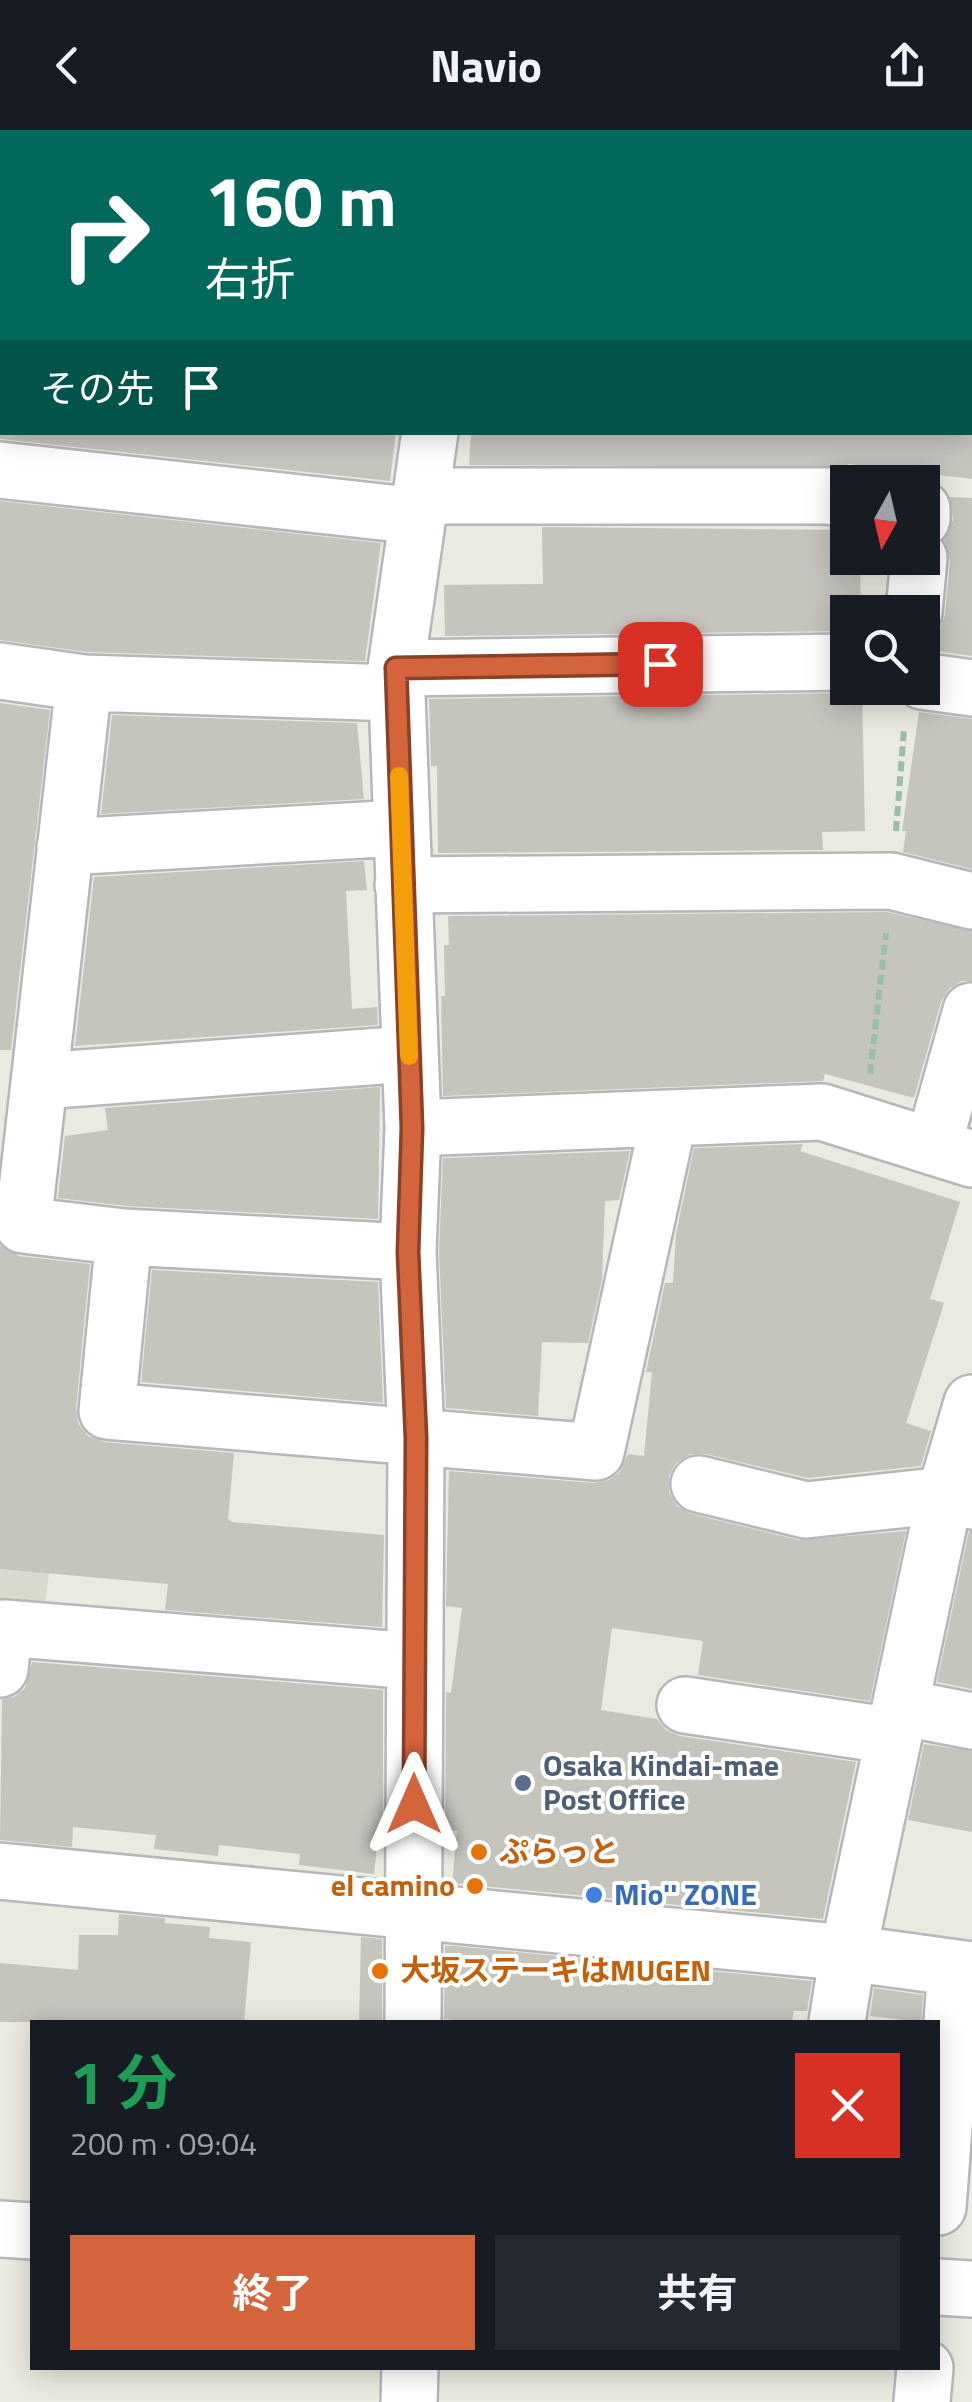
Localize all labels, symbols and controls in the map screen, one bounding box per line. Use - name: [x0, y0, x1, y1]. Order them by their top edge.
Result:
- text: Navio: [430, 31, 542, 99]
- icon: back: [40, 38, 95, 93]
- icon: share: [877, 38, 932, 93]
- text: 160 m: [205, 147, 397, 253]
- icon: right: [40, 170, 170, 300]
- text: 右折: [205, 244, 295, 312]
- text: その先: [40, 359, 154, 417]
- icon: arrive: [174, 360, 229, 415]
- north arrow: [830, 465, 940, 575]
- map controls: [830, 465, 940, 705]
- button: search: [830, 595, 940, 705]
- pin: [618, 622, 703, 707]
- icon: arrive: [633, 637, 688, 692]
- place label: Osaka Kindai-mae Post Office: [543, 1742, 779, 1822]
- position arrow: [362, 1752, 466, 1856]
- marker: Osaka Kindai-mae Post Office: [512, 1772, 534, 1794]
- place label: ぷらっと: [499, 1828, 619, 1874]
- marker: ぷらっと: [468, 1841, 490, 1863]
- place label: el camino: [331, 1862, 455, 1908]
- place label: Mio'' ZONE: [614, 1871, 757, 1917]
- marker: el camino: [464, 1875, 486, 1897]
- marker: Mio'' ZONE: [583, 1884, 605, 1906]
- place label: 大坂ステーキはMUGEN: [400, 1947, 711, 1993]
- marker: 大坂ステーキはMUGEN: [369, 1960, 391, 1982]
- text: 1 分: [70, 2036, 177, 2127]
- button: close: [795, 2053, 900, 2158]
- text: 200 m · 09:04: [70, 2119, 257, 2167]
- button: 終了: [70, 2235, 475, 2350]
- button: 共有: [495, 2235, 900, 2350]

